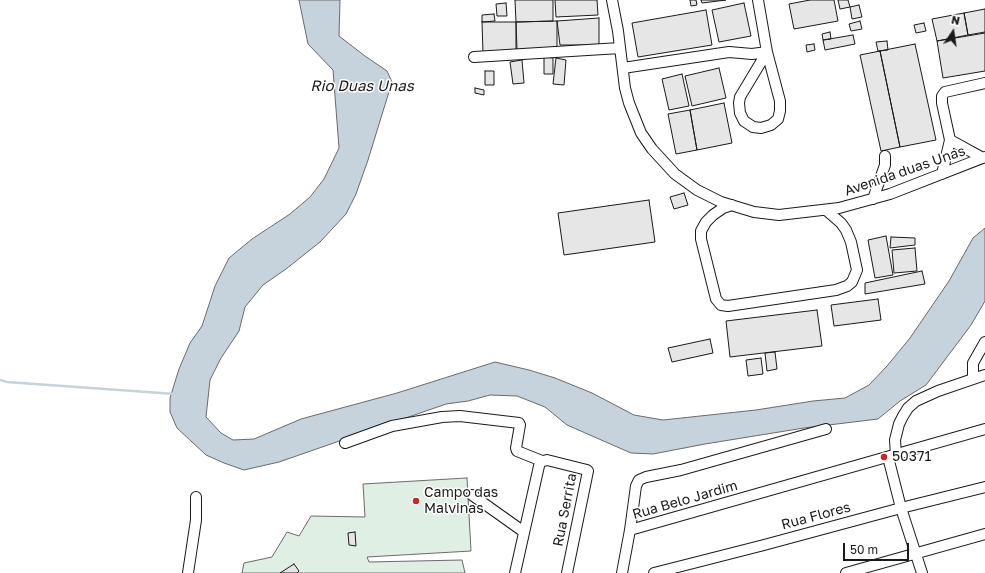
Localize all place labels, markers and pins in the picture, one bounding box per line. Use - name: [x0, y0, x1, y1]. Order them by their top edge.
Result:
- place label: 50371: [892, 449, 931, 465]
- marker: 50371: [879, 452, 889, 462]
- place label: Campo das Malvinas: [424, 485, 498, 518]
- marker: Campo das Malvinas: [411, 496, 421, 506]

